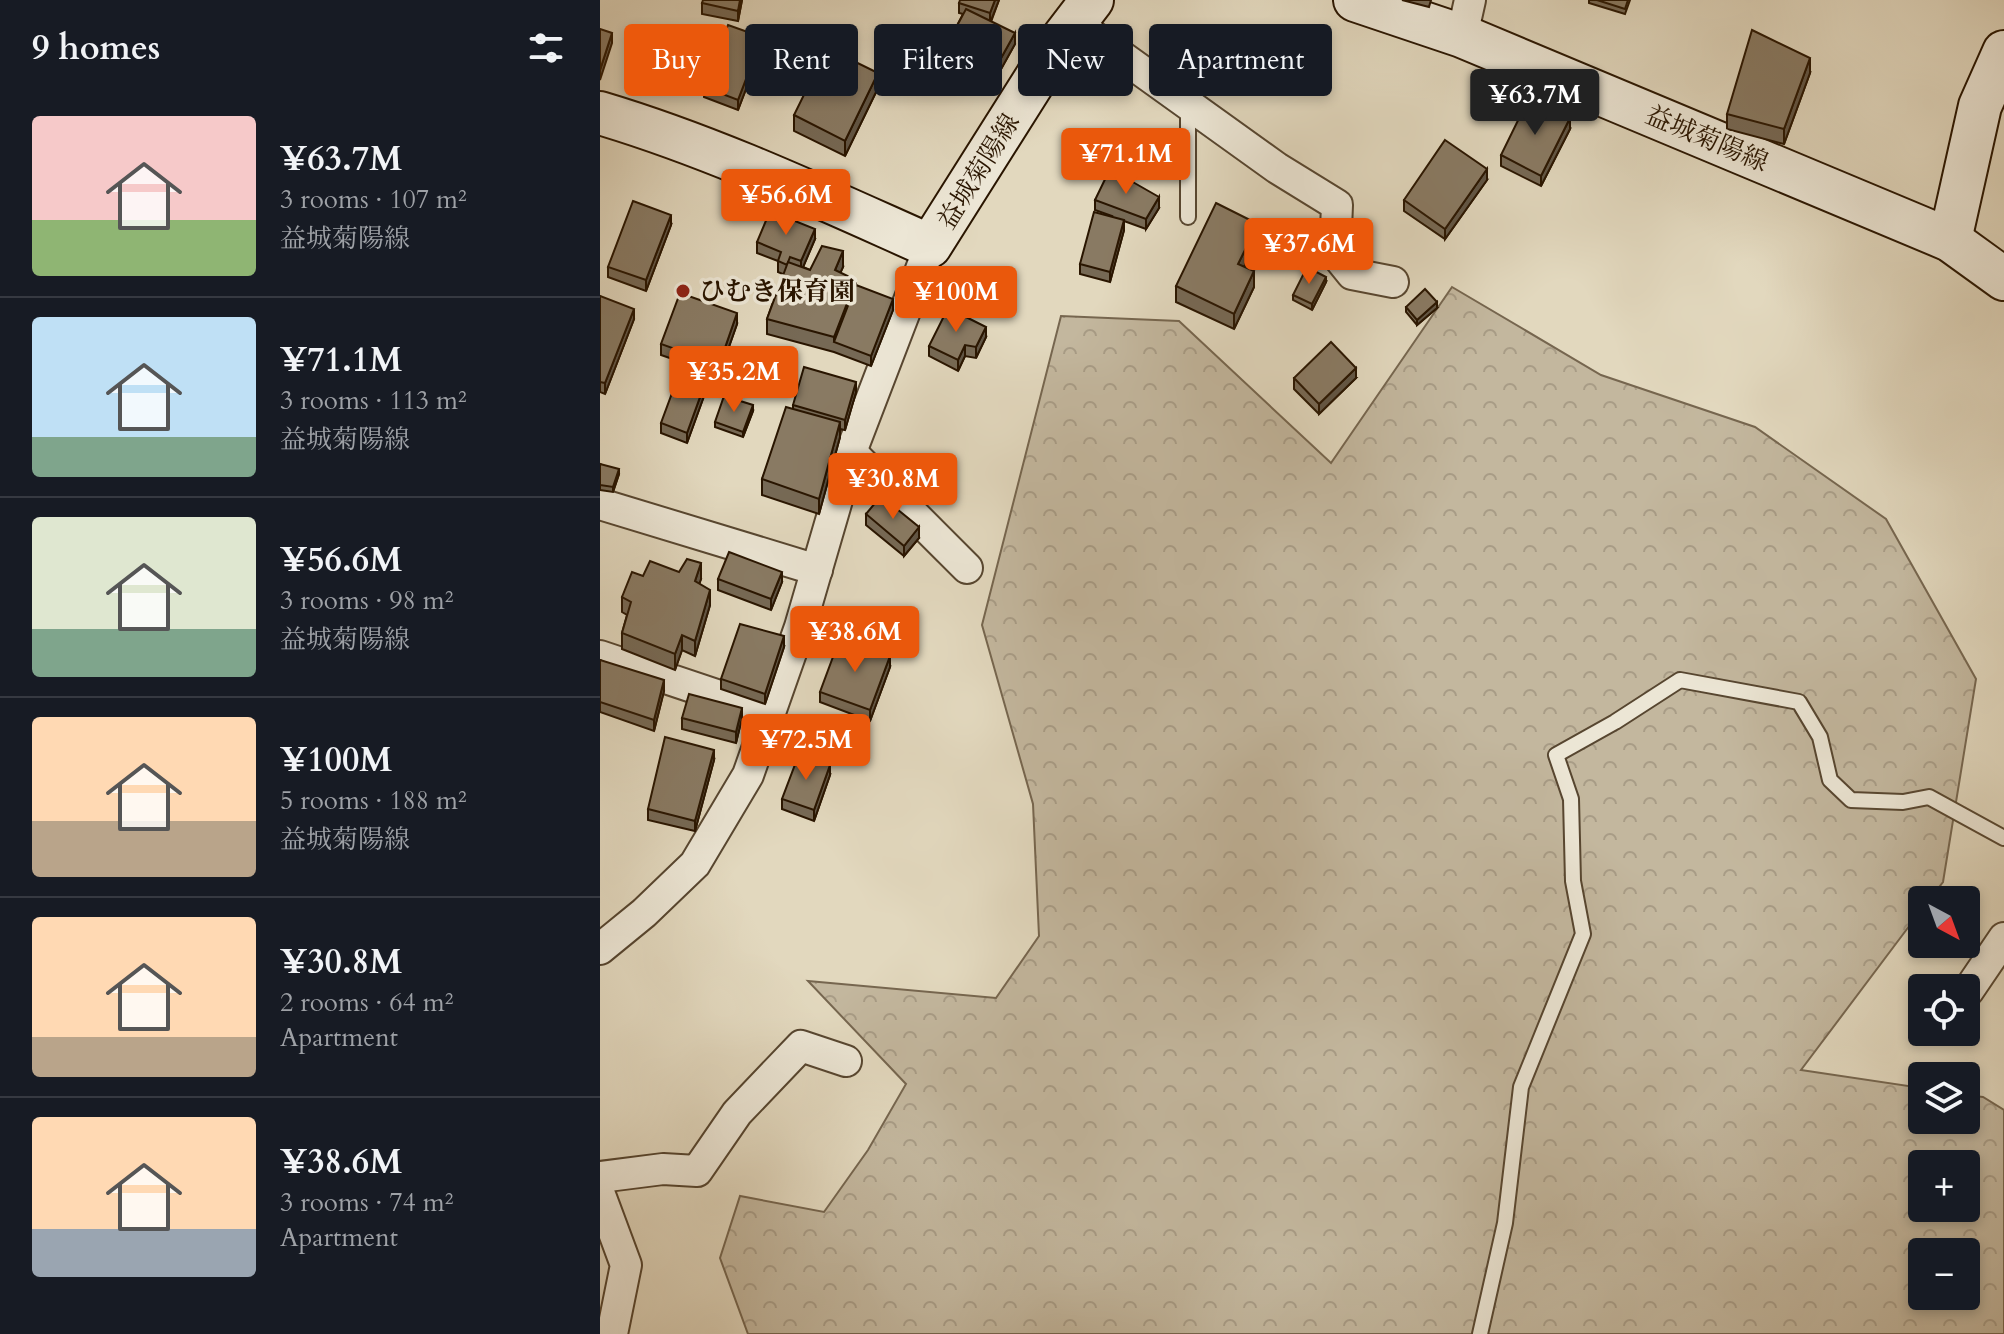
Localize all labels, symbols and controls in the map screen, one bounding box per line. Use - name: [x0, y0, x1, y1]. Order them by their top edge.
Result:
- chip: Buy: [624, 24, 729, 96]
- chip: Rent: [745, 24, 858, 96]
- chip: Filters: [874, 24, 1002, 96]
- chip: New: [1018, 24, 1133, 96]
- chip: Apartment: [1149, 24, 1332, 96]
- text: 9 homes: [32, 25, 160, 71]
- icon: filters: [524, 26, 568, 70]
- pin: ¥63.7M: [1470, 69, 1600, 137]
- text: ¥63.7M: [1488, 77, 1582, 112]
- street label: 益城菊陽線: [1640, 97, 1773, 180]
- street label: 益城菊陽線: [929, 107, 1028, 236]
- pin: ¥71.1M: [1061, 128, 1191, 196]
- text: ¥63.7M: [280, 136, 402, 182]
- text: ¥71.1M: [1079, 136, 1173, 171]
- icon: home: [96, 148, 192, 244]
- pin: ¥56.6M: [721, 169, 851, 237]
- text: ¥56.6M: [739, 177, 833, 212]
- text: 3 rooms · 107 m²: [280, 182, 467, 217]
- pin: ¥37.6M: [1244, 218, 1374, 286]
- text: 益城菊陽線: [280, 221, 410, 256]
- text: ¥37.6M: [1262, 226, 1356, 261]
- pin: ¥100M: [900, 266, 1012, 334]
- place label: ひむき保育園: [699, 274, 855, 309]
- text: ¥100M: [913, 274, 999, 309]
- marker: ひむき保育園: [674, 282, 692, 300]
- text: ¥71.1M: [280, 337, 402, 383]
- pin: ¥35.2M: [669, 346, 799, 414]
- icon: home: [96, 349, 192, 445]
- text: ¥35.2M: [687, 354, 781, 389]
- text: 3 rooms · 113 m²: [280, 383, 467, 418]
- text: 益城菊陽線: [280, 422, 410, 457]
- pin: ¥30.8M: [828, 453, 958, 521]
- text: ¥30.8M: [846, 461, 940, 496]
- text: ¥56.6M: [280, 537, 402, 583]
- icon: home: [96, 549, 192, 645]
- text: 3 rooms · 98 m²: [280, 583, 453, 618]
- pin: ¥38.6M: [790, 606, 920, 674]
- text: ¥38.6M: [808, 614, 902, 649]
- text: 益城菊陽線: [280, 622, 410, 657]
- pin: ¥72.5M: [741, 714, 871, 782]
- text: ¥72.5M: [759, 722, 853, 757]
- text: ¥100M: [280, 737, 392, 783]
- icon: home: [96, 749, 192, 845]
- text: 5 rooms · 188 m²: [280, 783, 467, 818]
- text: 益城菊陽線: [280, 822, 410, 857]
- north arrow: [1908, 886, 1980, 958]
- map controls: [1908, 886, 1980, 1310]
- text: ¥30.8M: [280, 939, 402, 985]
- icon: home: [96, 949, 192, 1045]
- button: locate: [1908, 974, 1980, 1046]
- text: 2 rooms · 64 m²: [280, 985, 453, 1020]
- text: Apartment: [280, 1020, 398, 1055]
- button: layers: [1908, 1062, 1980, 1134]
- text: ¥38.6M: [280, 1139, 402, 1185]
- icon: home: [96, 1149, 192, 1245]
- button: +: [1908, 1150, 1980, 1222]
- text: 3 rooms · 74 m²: [280, 1185, 453, 1220]
- text: Apartment: [280, 1220, 398, 1255]
- button: −: [1908, 1238, 1980, 1310]

